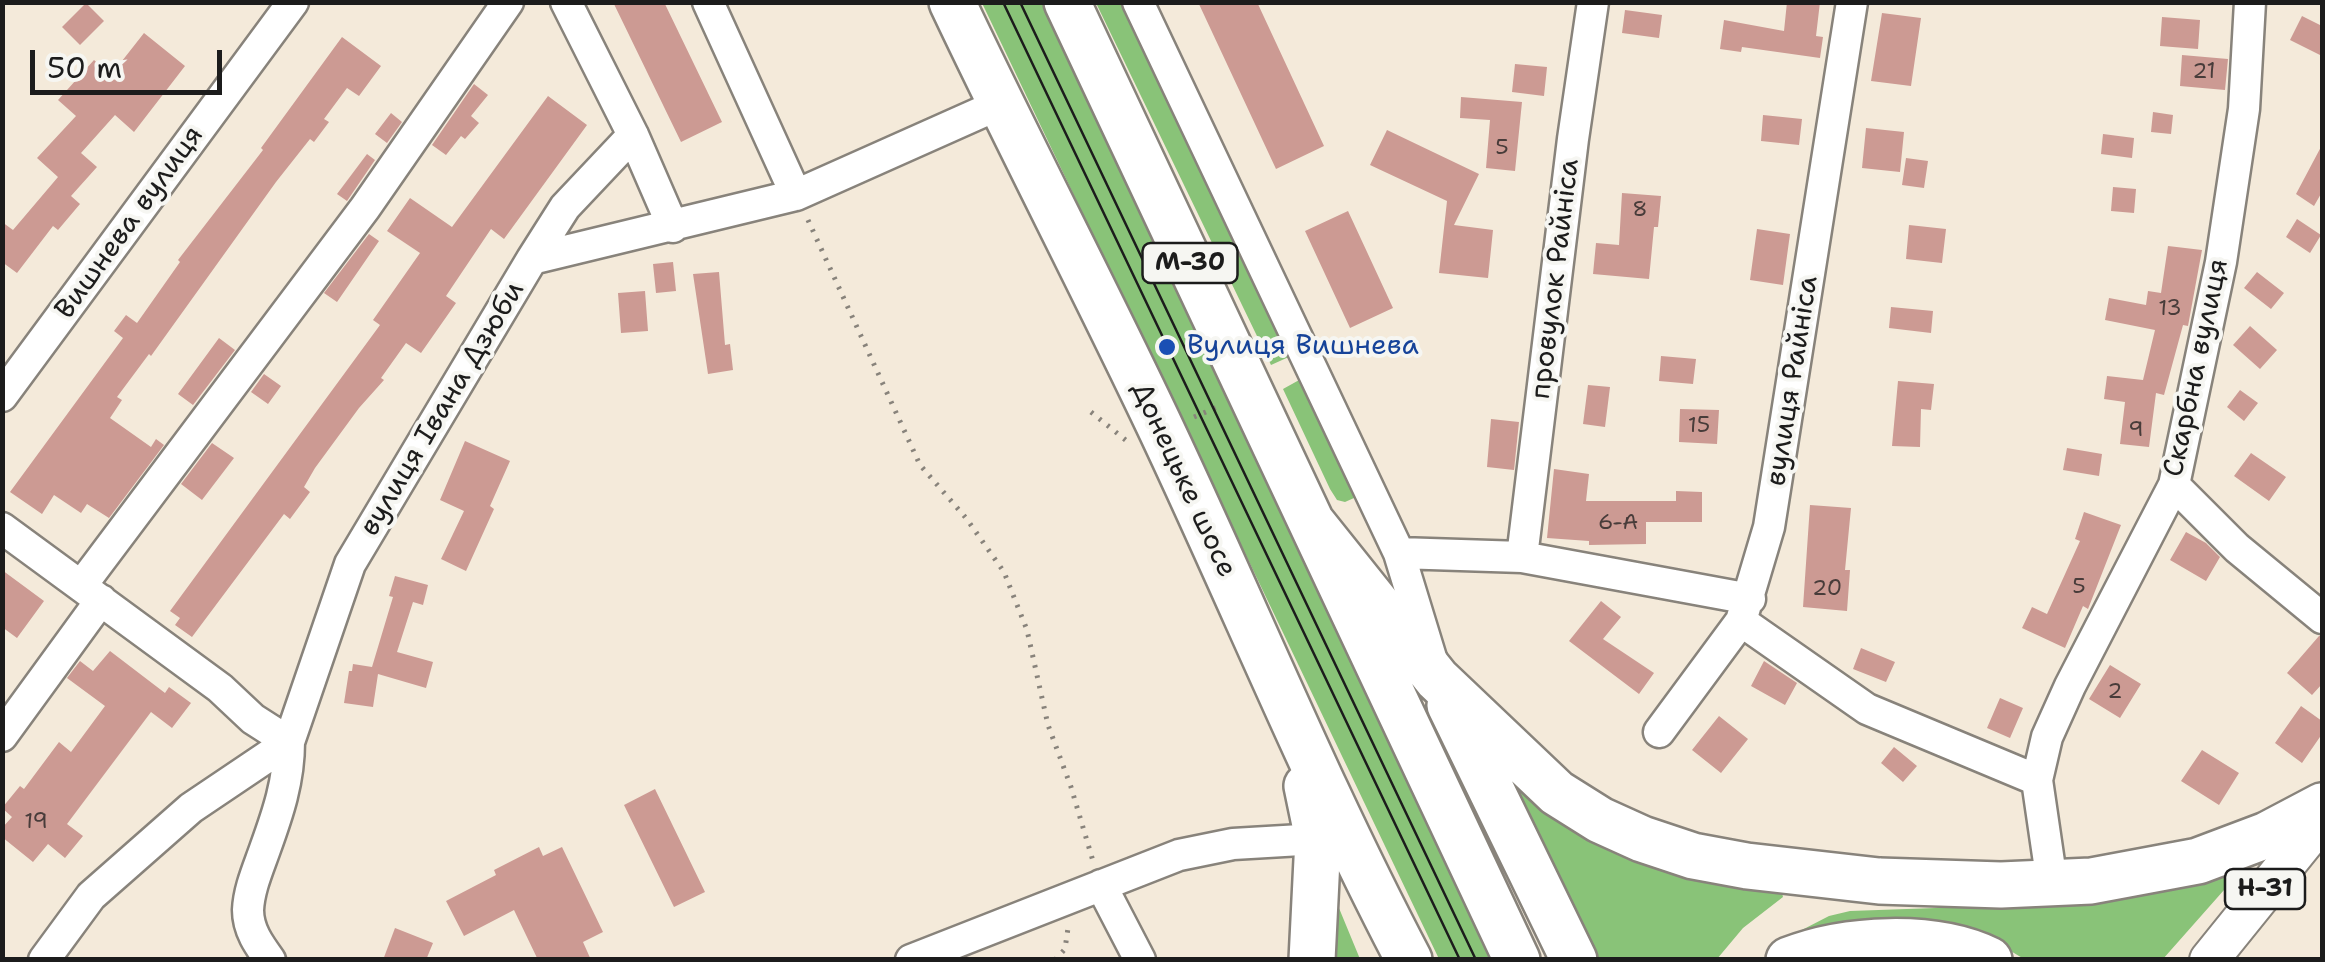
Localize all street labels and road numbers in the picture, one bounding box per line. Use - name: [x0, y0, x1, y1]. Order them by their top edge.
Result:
- street label: Вишнева вулиця: [49, 120, 211, 326]
- street label: провулок Райніса: [1525, 157, 1587, 401]
- road number: М-30: [1142, 243, 1238, 283]
- street label: Скарбна вулиця: [2157, 256, 2237, 480]
- street label: вулиця Райніса: [1760, 274, 1826, 488]
- street label: вулиця Івана Дзюби: [354, 276, 532, 542]
- street label: Донецьке шосе: [1123, 377, 1243, 583]
- road number: Н-31: [2225, 869, 2305, 909]

